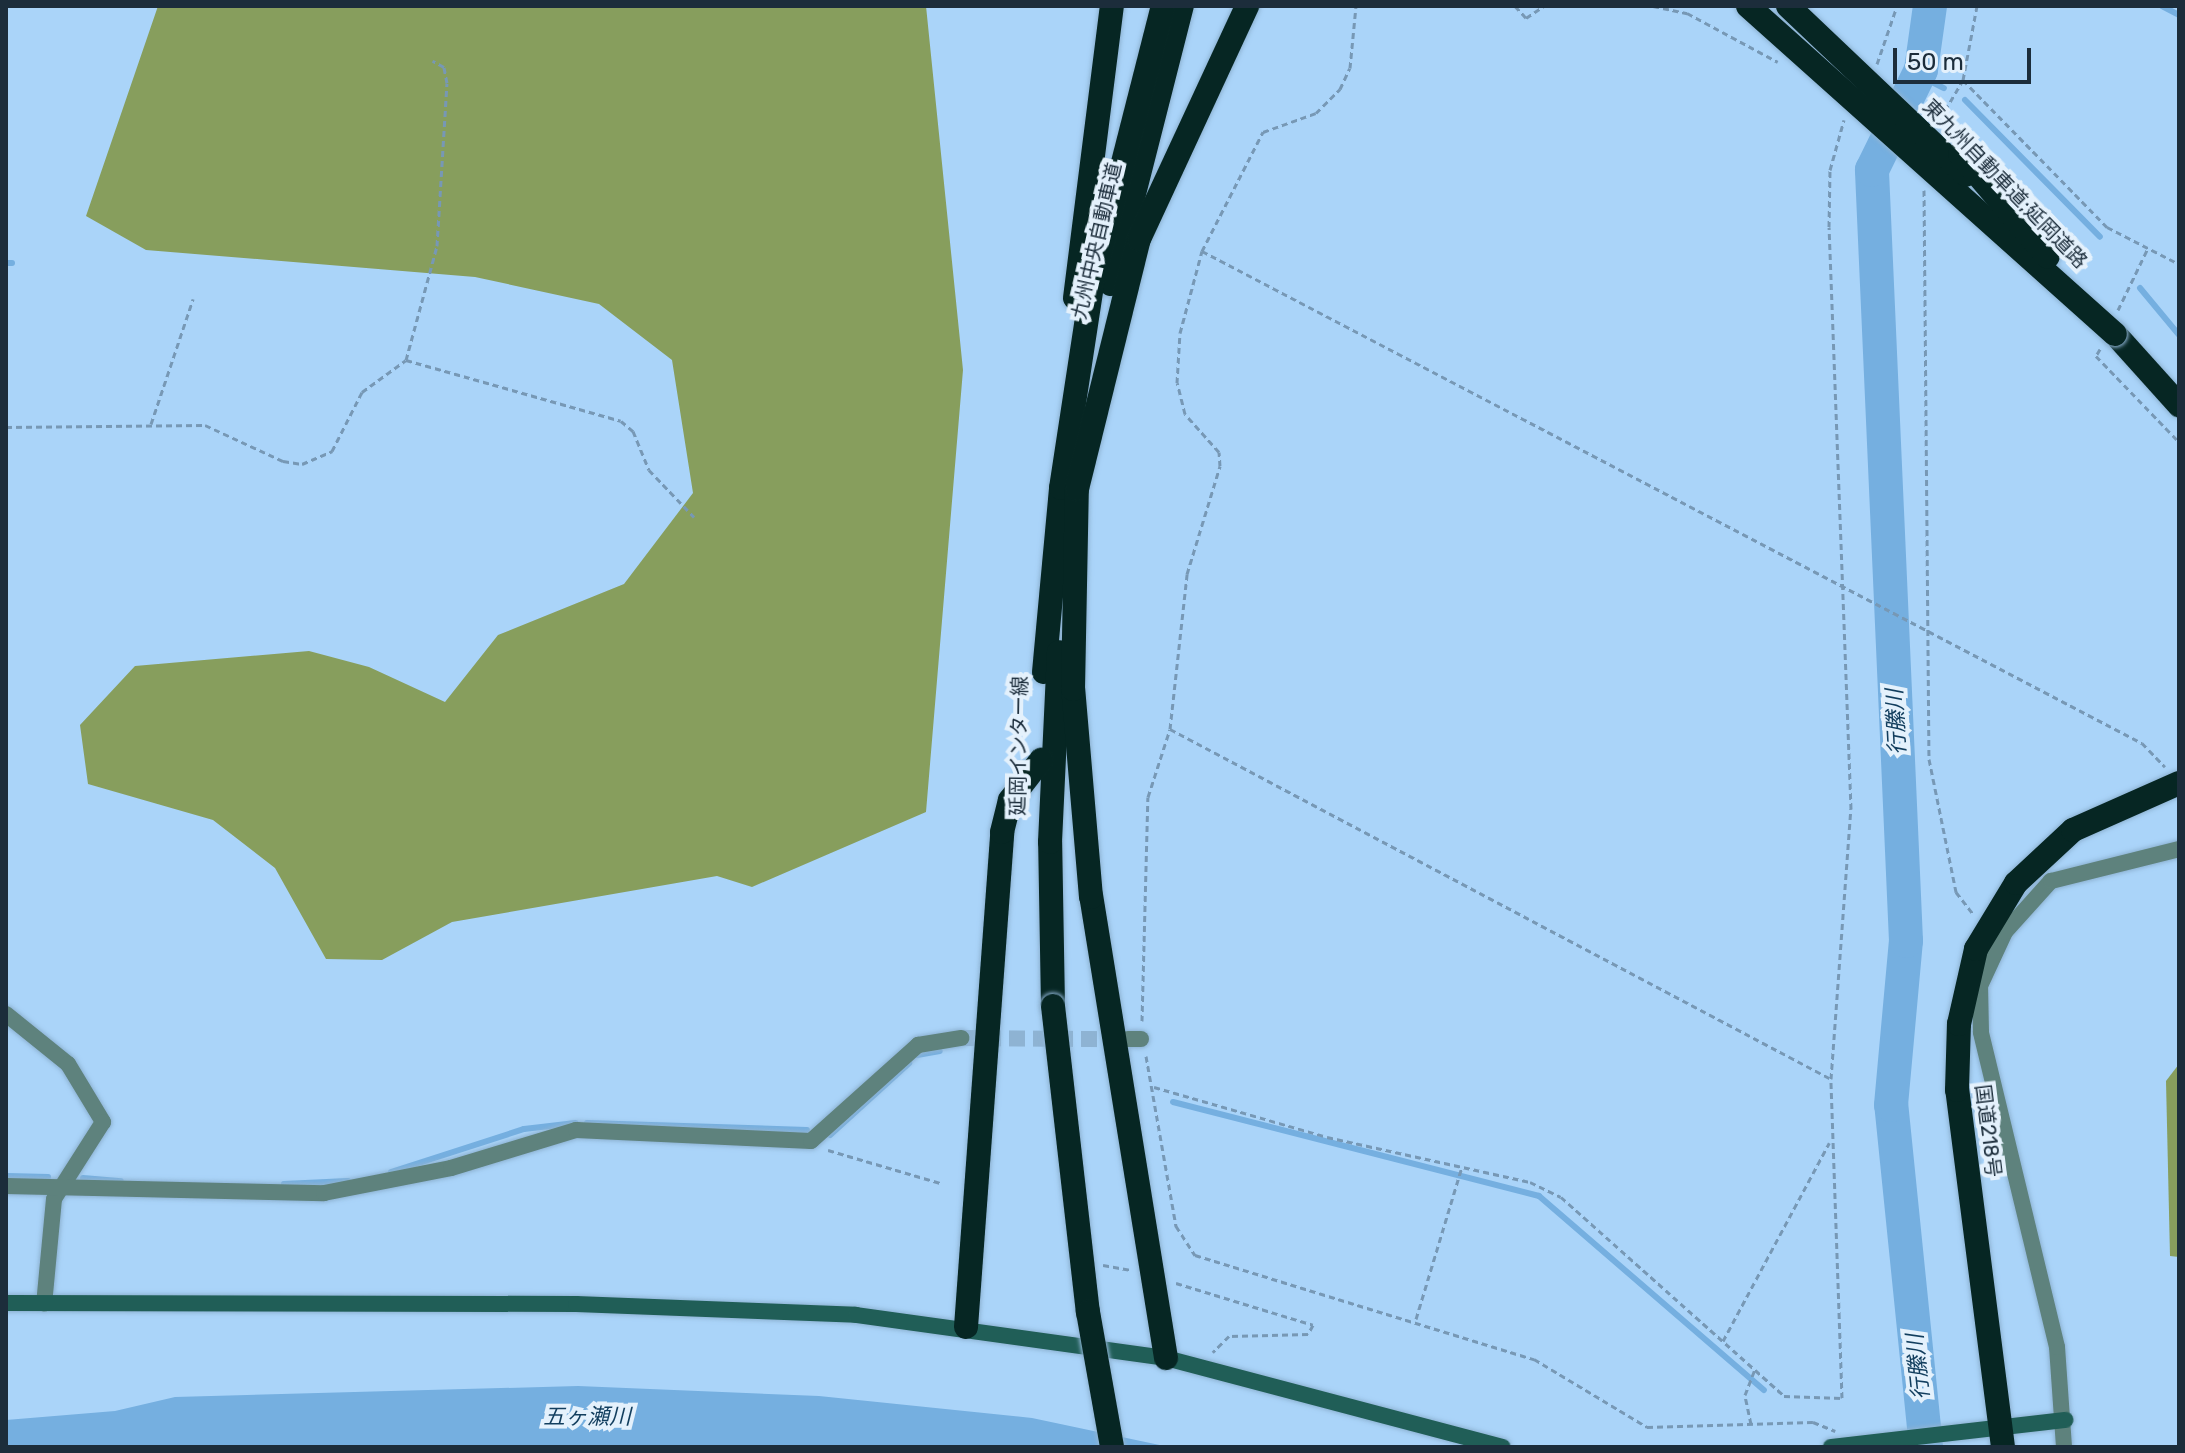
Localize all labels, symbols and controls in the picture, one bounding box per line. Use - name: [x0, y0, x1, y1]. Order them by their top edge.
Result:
- scale bar: [1897, 32, 2035, 82]
- text: 50 m: [1907, 48, 1964, 76]
- street label: 東九州自動車道;延岡道路: [1918, 95, 2092, 273]
- street label: 九州中央自動車道: [1067, 160, 1127, 322]
- street label: 延岡インター線: [1006, 676, 1032, 816]
- water label: 行縢川: [1881, 688, 1911, 756]
- street label: 国道218号: [1970, 1083, 2006, 1179]
- water label: 行縢川: [1901, 1333, 1935, 1401]
- water label: 五ヶ瀬川: [543, 1404, 631, 1430]

